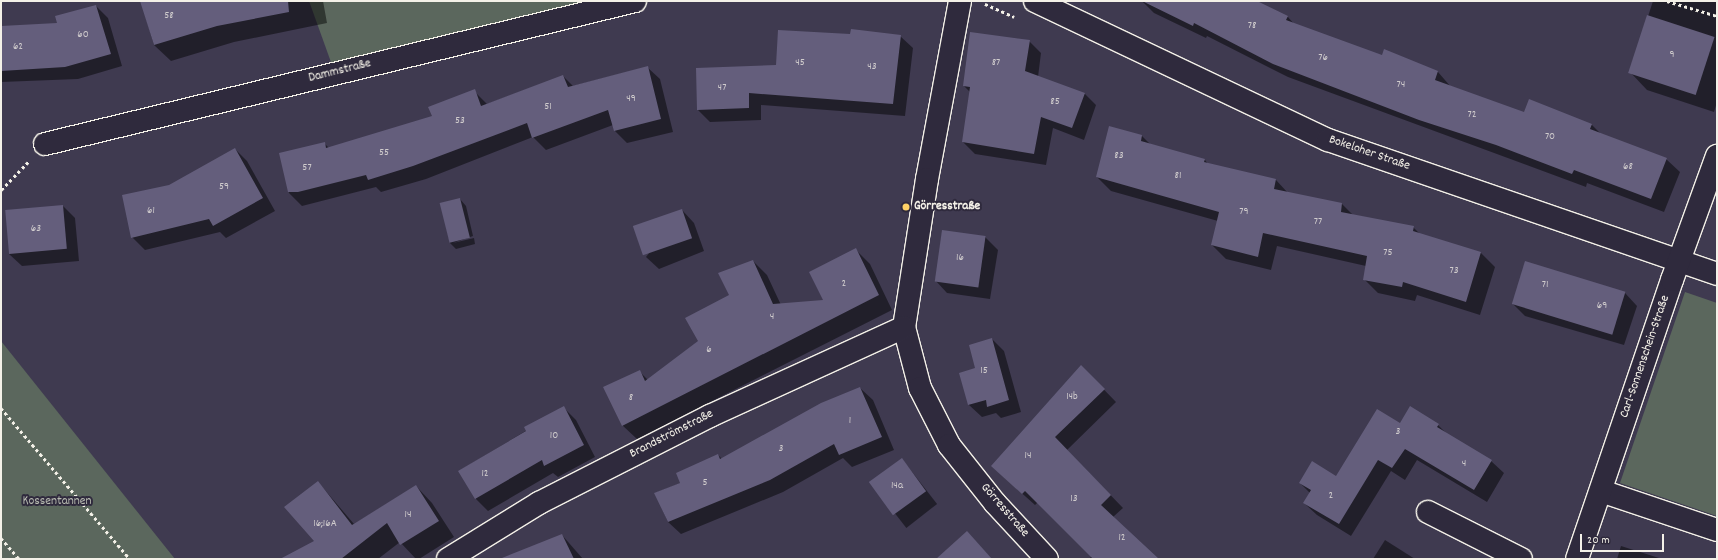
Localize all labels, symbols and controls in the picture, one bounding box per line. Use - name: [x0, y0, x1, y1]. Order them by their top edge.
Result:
- house number: 58: [164, 9, 174, 23]
- house number: 78: [1248, 19, 1256, 33]
- house number: 60: [77, 28, 89, 42]
- house number: 62: [13, 40, 23, 54]
- house number: 9: [1669, 48, 1675, 62]
- house number: 76: [1318, 51, 1328, 65]
- house number: 45: [795, 56, 805, 70]
- house number: 87: [992, 56, 1000, 70]
- street label: Dammstraße: [307, 57, 373, 87]
- house number: 43: [867, 60, 877, 74]
- house number: 74: [1397, 78, 1405, 92]
- house number: 47: [718, 81, 726, 95]
- house number: 49: [626, 92, 636, 106]
- house number: 85: [1050, 95, 1060, 109]
- house number: 51: [544, 100, 552, 114]
- house number: 72: [1467, 108, 1477, 122]
- house number: 53: [455, 114, 465, 128]
- house number: 70: [1545, 130, 1555, 144]
- street label: Bokeloher Straße: [1326, 133, 1412, 175]
- house number: 55: [379, 146, 389, 160]
- house number: 83: [1114, 149, 1124, 163]
- house number: 68: [1623, 160, 1633, 174]
- house number: 57: [302, 161, 312, 175]
- house number: 81: [1175, 169, 1181, 183]
- house number: 59: [219, 180, 229, 194]
- place label: Görresstraße: [914, 199, 980, 215]
- marker: Görresstraße: [901, 202, 911, 212]
- house number: 61: [147, 204, 155, 218]
- house number: 79: [1239, 205, 1249, 219]
- house number: 77: [1314, 215, 1322, 229]
- house number: 63: [31, 222, 41, 236]
- house number: 75: [1383, 246, 1393, 260]
- house number: 16: [956, 251, 964, 265]
- house number: 73: [1449, 264, 1459, 278]
- house number: 2: [842, 277, 846, 291]
- house number: 71: [1542, 278, 1548, 292]
- street label: Carl-Sonnenschein-Straße: [1618, 294, 1674, 420]
- house number: 69: [1597, 299, 1607, 313]
- house number: 4: [770, 310, 774, 324]
- house number: 6: [706, 343, 712, 357]
- house number: 15: [980, 364, 988, 378]
- house number: 14b: [1066, 390, 1078, 404]
- house number: 8: [629, 391, 633, 405]
- street label: Brandströmstraße: [627, 407, 717, 463]
- house number: 1: [849, 414, 851, 428]
- house number: 3: [1396, 425, 1400, 439]
- house number: 10: [550, 429, 558, 443]
- house number: 3: [779, 442, 783, 456]
- house number: 14: [1025, 449, 1031, 463]
- house number: 4: [1462, 457, 1466, 471]
- house number: 12: [481, 467, 489, 481]
- house number: 5: [702, 476, 708, 490]
- house number: 14a: [891, 479, 903, 493]
- street label: Görresstraße: [976, 481, 1032, 541]
- house number: 2: [1329, 489, 1333, 503]
- house number: 13: [1070, 492, 1078, 506]
- park label: Kossentannen: [22, 494, 92, 510]
- house number: 14: [405, 508, 411, 522]
- house number: 16;16A: [313, 517, 337, 531]
- scale bar: [1582, 526, 1666, 552]
- house number: 12: [1118, 531, 1126, 545]
- text: 20 m: [1587, 532, 1610, 549]

